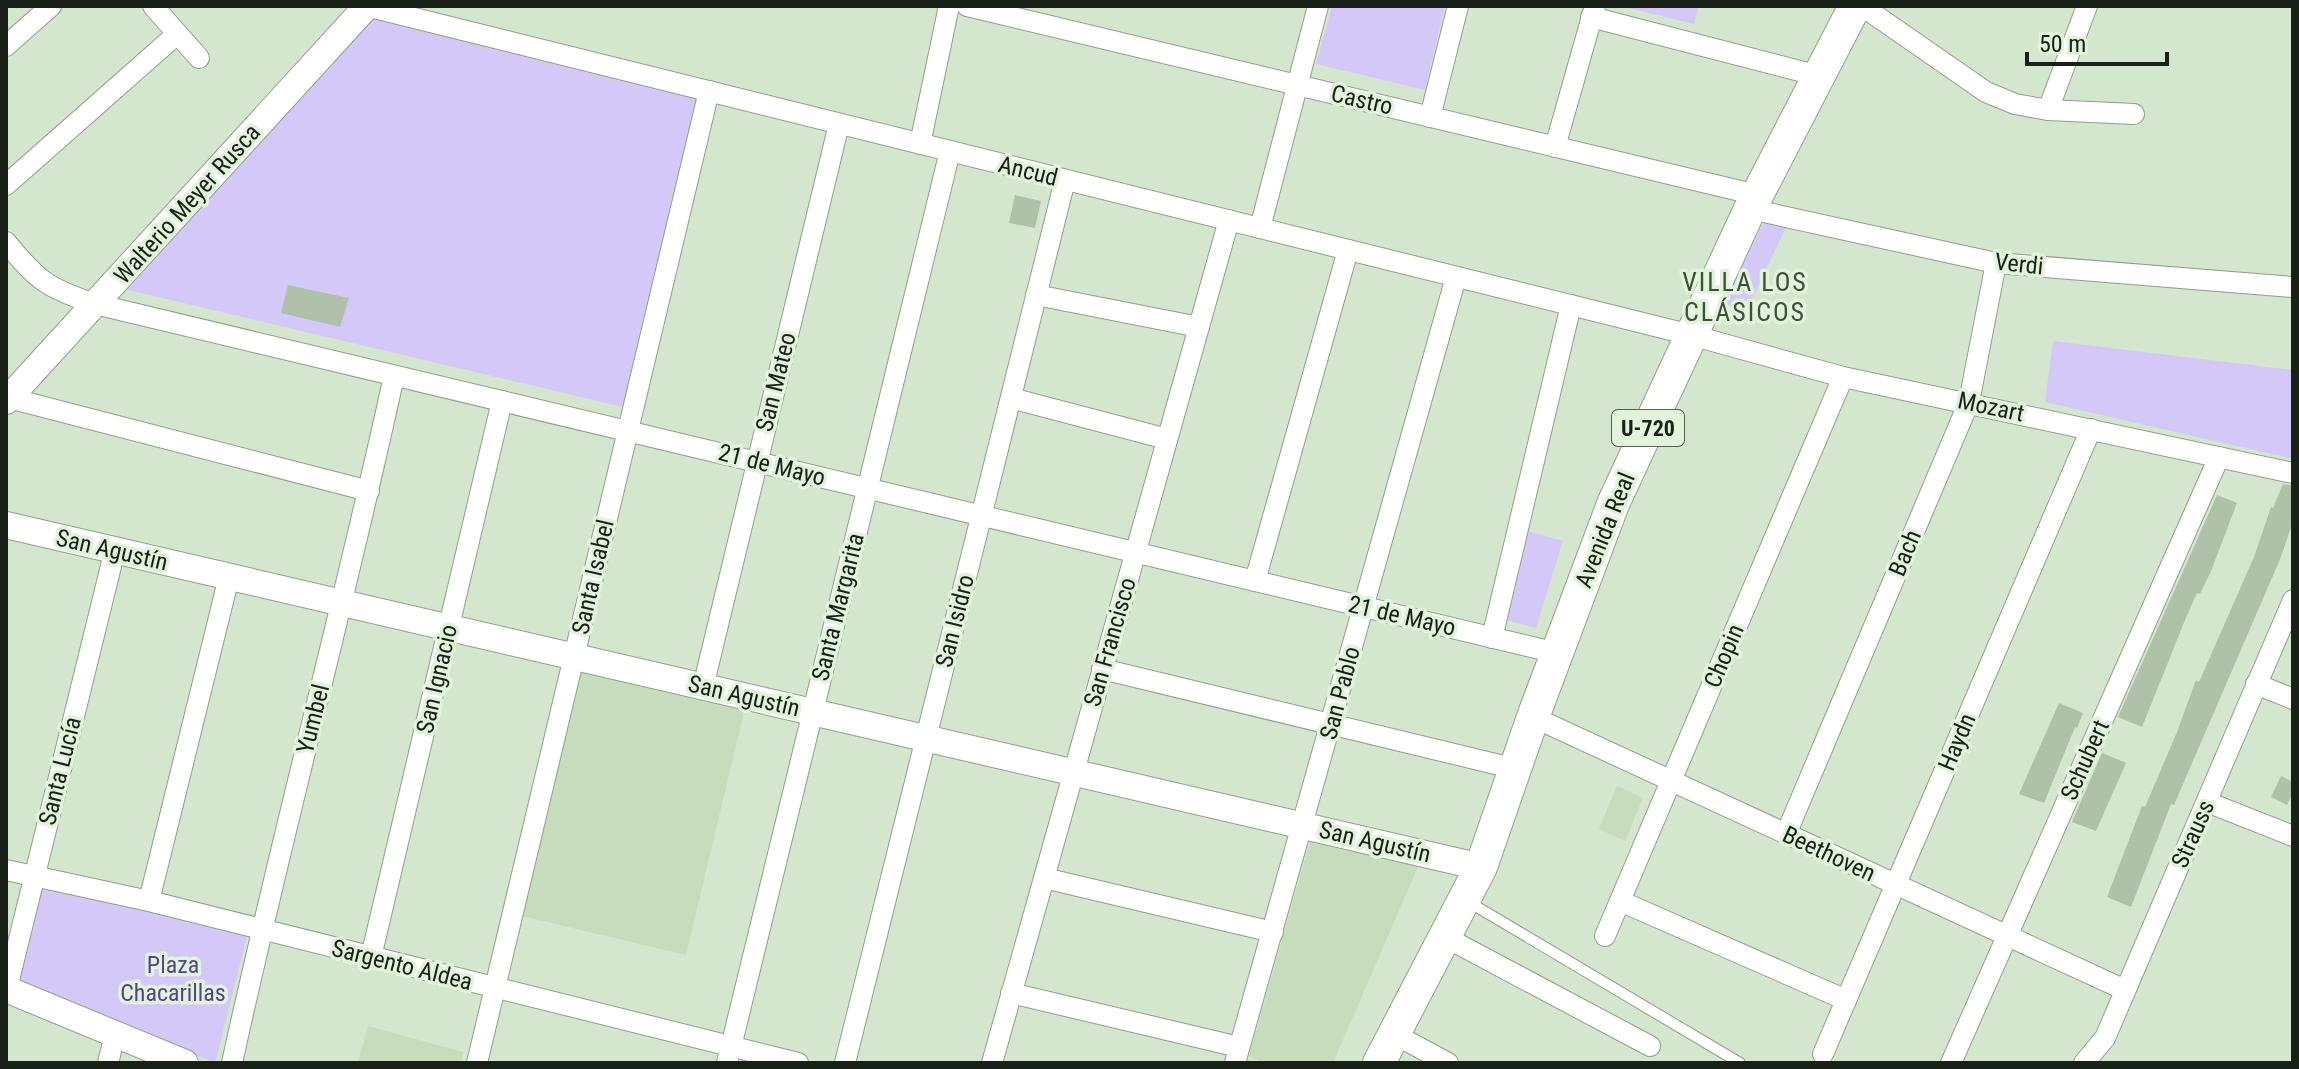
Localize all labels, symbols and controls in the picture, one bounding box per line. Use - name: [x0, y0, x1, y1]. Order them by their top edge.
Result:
- scale bar: [2027, 16, 2167, 66]
- text: 50 m: [2039, 30, 2086, 58]
- street label: Castro: [1329, 79, 1395, 121]
- street label: Walterio Meyer Rusca: [108, 119, 266, 289]
- street label: Ancud: [995, 150, 1061, 192]
- street label: Verdi: [1993, 248, 2045, 280]
- district label: VILLA LOS CLÁSICOS: [1682, 267, 1808, 327]
- street label: San Mateo: [750, 330, 802, 434]
- street label: Mozart: [1955, 386, 2027, 428]
- road number: U-720: [1612, 410, 1684, 446]
- street label: 21 de Mayo: [716, 438, 828, 492]
- street label: Avenida Real: [1569, 468, 1641, 592]
- street label: Santa Isabel: [566, 517, 620, 637]
- street label: San Agustín: [53, 524, 171, 576]
- street label: Bach: [1883, 526, 1927, 580]
- street label: Santa Margarita: [806, 530, 870, 684]
- street label: San Isidro: [930, 572, 980, 670]
- street label: San Francisco: [1078, 574, 1142, 710]
- street label: 21 de Mayo: [1346, 590, 1458, 642]
- street label: Chopin: [1698, 620, 1750, 692]
- street label: San Ignacio: [411, 622, 463, 736]
- street label: San Pablo: [1314, 643, 1366, 743]
- street label: San Agustín: [685, 670, 803, 722]
- street label: Yumbel: [291, 681, 335, 757]
- street label: Haydn: [1932, 709, 1982, 775]
- street label: Santa Lucía: [33, 714, 87, 828]
- street label: Schubert: [2055, 716, 2115, 804]
- street label: Strauss: [2166, 796, 2220, 872]
- street label: San Agustín: [1316, 816, 1434, 868]
- street label: Beethoven: [1778, 820, 1880, 888]
- street label: Sargento Aldea: [329, 934, 475, 996]
- park label: Plaza Chacarillas: [120, 951, 226, 1007]

